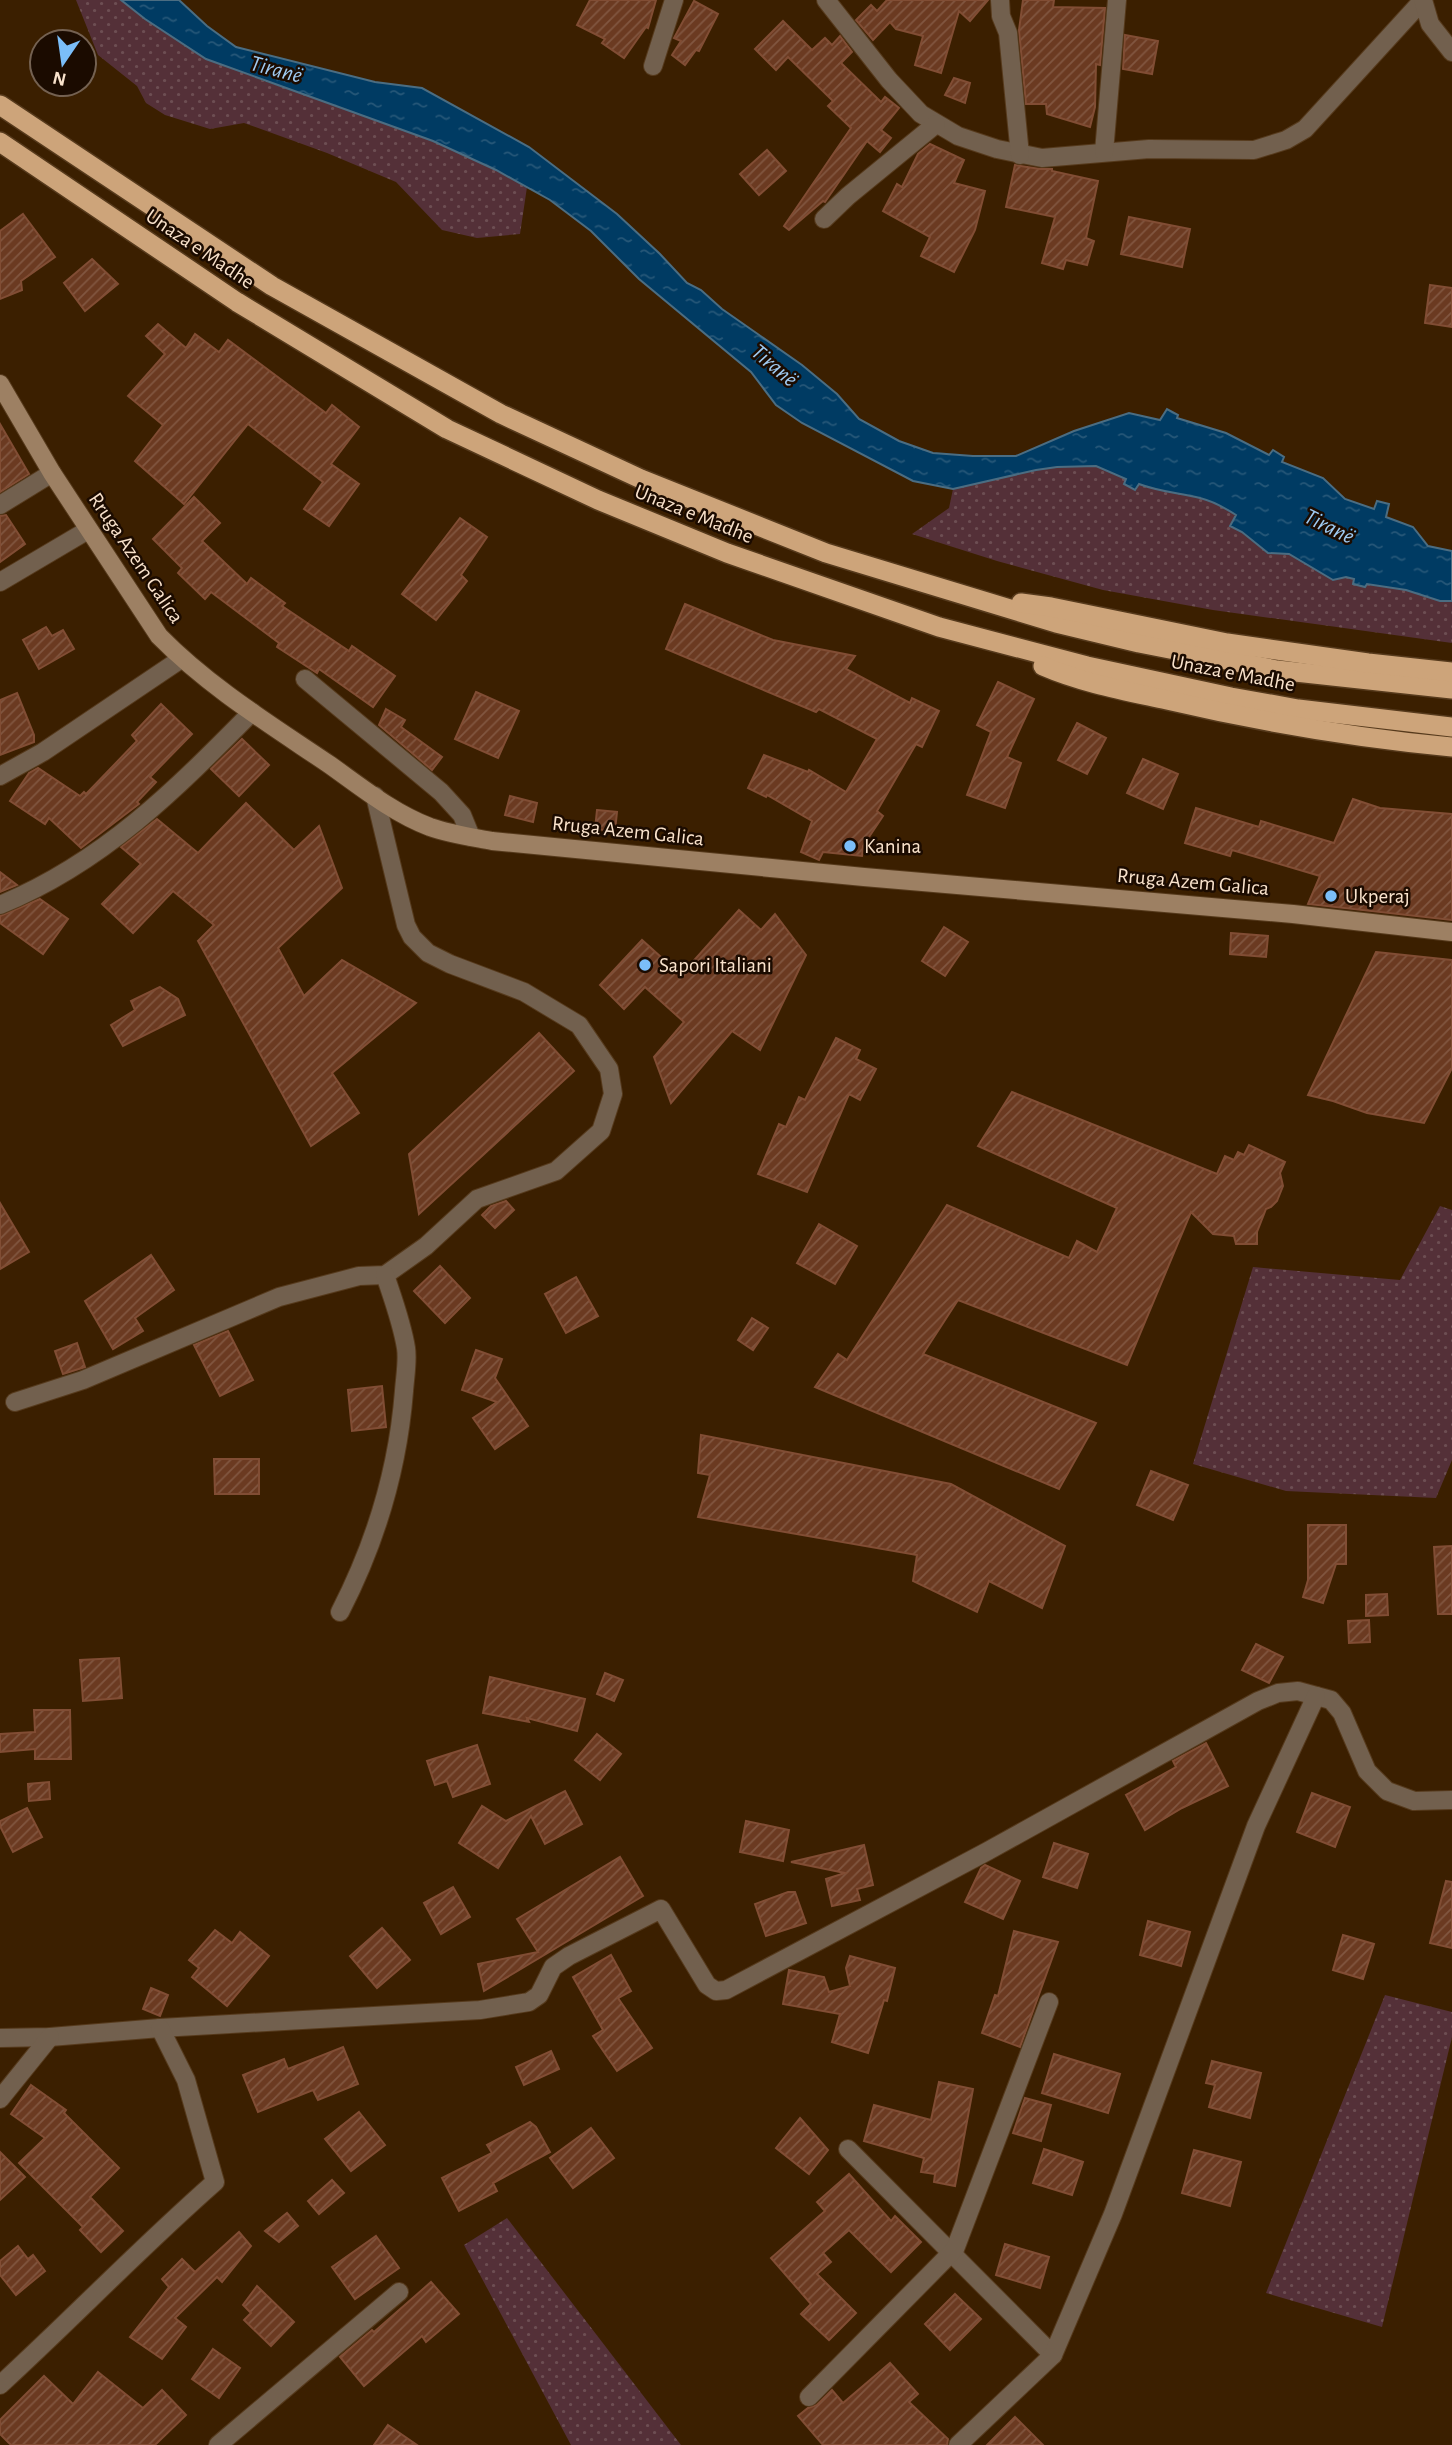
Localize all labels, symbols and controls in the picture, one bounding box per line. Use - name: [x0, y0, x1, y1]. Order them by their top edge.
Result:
- north arrow: [28, 28, 98, 98]
- water label: Tiranë: [248, 52, 305, 88]
- text: N: [51, 67, 68, 89]
- street label: Unaza e Madhe: [142, 205, 258, 293]
- water label: Tiranë: [746, 340, 802, 392]
- street label: Unaza e Madhe: [632, 481, 756, 547]
- street label: Rruga Azem Galica: [85, 489, 187, 627]
- water label: Tiranë: [1300, 505, 1358, 549]
- street label: Unaza e Madhe: [1169, 651, 1297, 695]
- street label: Rruga Azem Galica: [551, 813, 705, 849]
- place label: Kanina: [864, 836, 922, 857]
- marker: Kanina: [842, 838, 858, 854]
- street label: Rruga Azem Galica: [1116, 865, 1270, 899]
- place label: Ukperaj: [1345, 886, 1410, 907]
- marker: Ukperaj: [1323, 888, 1339, 904]
- place label: Sapori Italiani: [659, 955, 772, 976]
- marker: Sapori Italiani: [637, 957, 653, 973]

